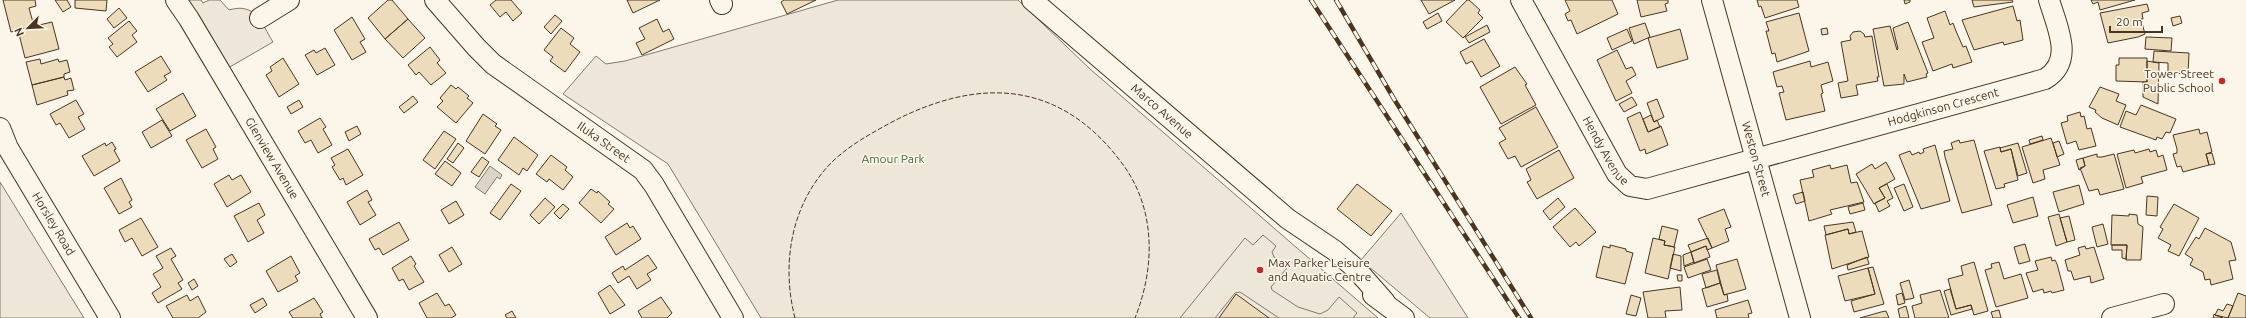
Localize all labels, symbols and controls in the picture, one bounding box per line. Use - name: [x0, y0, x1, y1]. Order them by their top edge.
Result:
- north arrow: [8, 8, 48, 48]
- scale bar: [2110, 8, 2162, 34]
- text: 20 m: [2116, 15, 2143, 28]
- text: N: [12, 26, 26, 38]
- place label: Tower Street Public School: [2143, 67, 2214, 94]
- marker: Tower Street Public School: [2217, 76, 2227, 86]
- street label: Marco Avenue: [1129, 81, 1196, 141]
- street label: Hodgkinson Crescent: [1886, 85, 2000, 128]
- street label: Hendy Avenue: [1581, 114, 1631, 187]
- street label: Glenview Avenue: [243, 115, 302, 201]
- street label: Iluka Street: [575, 119, 633, 165]
- street label: Weston Street: [1740, 120, 1773, 198]
- park label: Amour Park: [861, 152, 925, 165]
- street label: Horsley Road: [30, 190, 78, 257]
- place label: Max Parker Leisure and Aquatic Centre: [1268, 256, 1371, 283]
- marker: Max Parker Leisure and Aquatic Centre: [1255, 265, 1265, 275]

